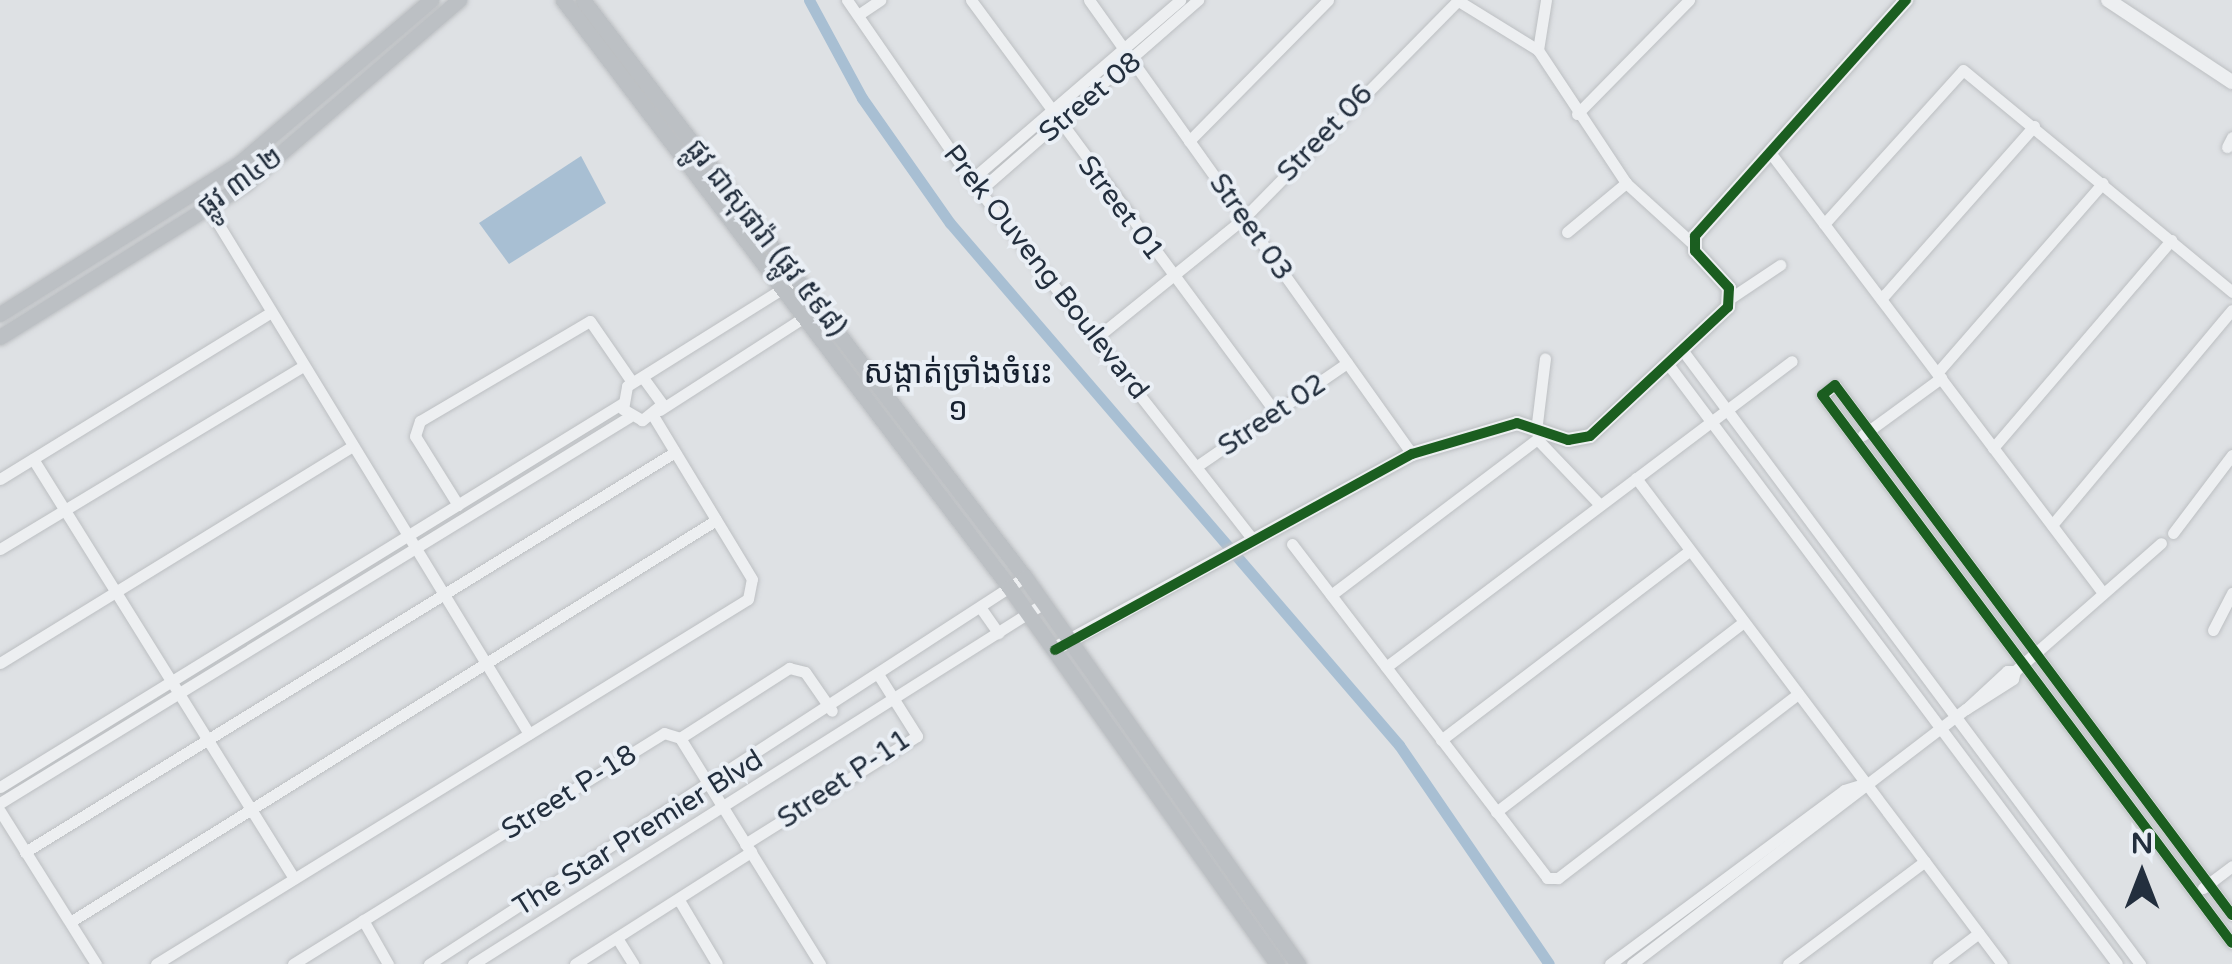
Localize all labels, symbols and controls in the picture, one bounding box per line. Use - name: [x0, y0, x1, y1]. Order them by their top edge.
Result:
- street label: Street 08: [1032, 45, 1148, 149]
- street label: Street 06: [1270, 77, 1380, 189]
- street label: ផ្លូវ ជាសុផារ៉ា (ផ្លូវ ៥៩៨): [678, 133, 854, 343]
- street label: Prek Ouveng Boulevard: [936, 138, 1156, 406]
- street label: ផ្លូវ ៣៤២: [191, 140, 289, 224]
- street label: Street 01: [1071, 149, 1171, 267]
- street label: Street 03: [1202, 167, 1300, 287]
- district label: សង្កាត់ច្រាំងចំរេះ ១: [863, 355, 1053, 430]
- street label: Street 02: [1212, 367, 1332, 463]
- street label: Street P-11: [771, 722, 917, 836]
- street label: Street P-18: [495, 737, 643, 847]
- street label: The Star Premier Blvd: [507, 742, 769, 924]
- north arrow: [2092, 824, 2192, 924]
- text: N: [2131, 827, 2153, 861]

